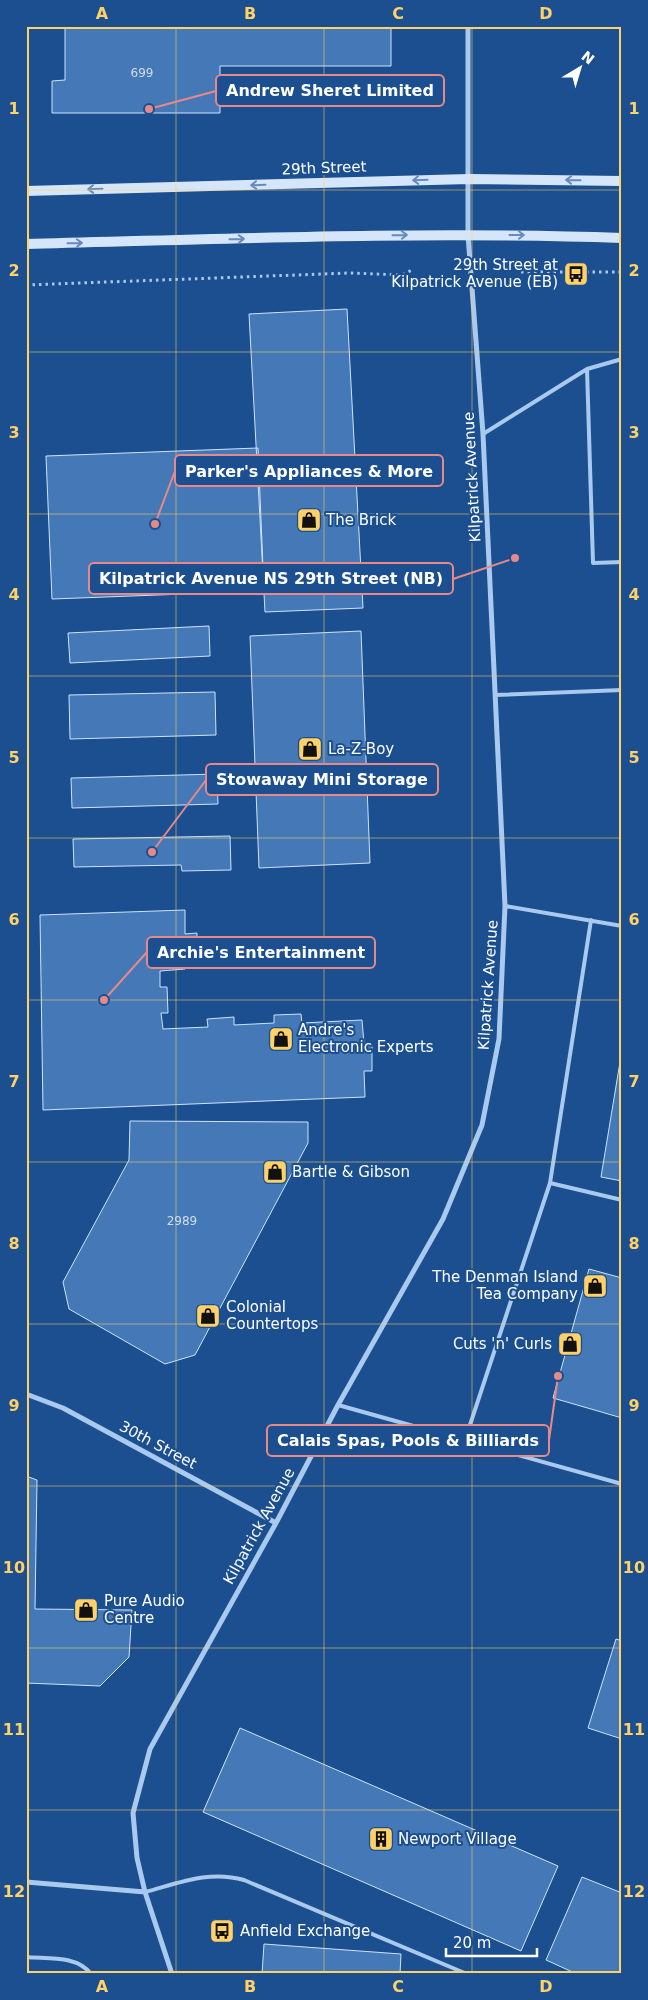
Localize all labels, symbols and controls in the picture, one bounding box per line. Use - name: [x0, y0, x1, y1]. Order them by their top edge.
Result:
- text: A: [96, 4, 109, 23]
- text: B: [244, 4, 256, 23]
- text: C: [392, 4, 404, 23]
- text: D: [539, 4, 553, 23]
- north arrow: [556, 42, 606, 92]
- text: N: [578, 48, 598, 68]
- house number: 699: [131, 66, 153, 80]
- callout: Andrew Sheret Limited: [216, 75, 444, 106]
- text: Andrew Sheret Limited: [226, 81, 434, 100]
- text: 1: [8, 99, 20, 118]
- text: 1: [628, 99, 640, 118]
- street label: 29th Street: [281, 158, 367, 178]
- one-way arrow: [413, 175, 429, 185]
- one-way arrow: [565, 175, 582, 185]
- one-way arrow: [250, 180, 266, 189]
- one-way arrow: [88, 184, 104, 194]
- one-way arrow: [392, 230, 408, 239]
- one-way arrow: [508, 230, 525, 240]
- one-way arrow: [229, 234, 245, 243]
- one-way arrow: [67, 238, 83, 247]
- place label: 29th Street at Kilpatrick Avenue (EB): [391, 256, 558, 291]
- text: 2: [8, 261, 20, 280]
- bus stop icon: 29th Street at Kilpatrick Avenue (EB): [563, 261, 589, 287]
- text: 2: [628, 261, 640, 280]
- street label: Kilpatrick Avenue: [460, 411, 484, 543]
- text: 3: [8, 423, 20, 442]
- text: 3: [628, 423, 640, 442]
- callout: Parker's Appliances & More: [175, 455, 443, 486]
- text: Parker's Appliances & More: [185, 462, 433, 481]
- shop icon: The Brick: [296, 507, 322, 533]
- place label: The Brick: [325, 511, 397, 529]
- callout: Kilpatrick Avenue NS 29th Street (NB): [89, 563, 453, 594]
- text: Kilpatrick Avenue NS 29th Street (NB): [99, 569, 443, 588]
- text: 4: [8, 585, 20, 604]
- text: 4: [628, 585, 640, 604]
- shop icon: La-Z-Boy: [297, 736, 323, 762]
- place label: La-Z-Boy: [328, 740, 394, 758]
- text: 5: [8, 748, 20, 767]
- text: 5: [628, 748, 640, 767]
- callout: Stowaway Mini Storage: [206, 764, 438, 795]
- text: Stowaway Mini Storage: [216, 770, 428, 789]
- text: 6: [8, 910, 20, 929]
- text: 6: [628, 910, 640, 929]
- street label: Kilpatrick Avenue: [474, 919, 502, 1051]
- callout: Archie's Entertainment: [147, 937, 375, 968]
- text: Archie's Entertainment: [157, 943, 365, 962]
- place label: Andre's Electronic Experts: [298, 1021, 434, 1056]
- shop icon: Andre's Electronic Experts: [268, 1026, 294, 1052]
- text: 7: [8, 1072, 20, 1091]
- text: 7: [628, 1072, 640, 1091]
- shop icon: Bartle & Gibson: [262, 1159, 288, 1185]
- place label: Bartle & Gibson: [292, 1163, 410, 1181]
- house number: 2989: [167, 1214, 197, 1228]
- text: 8: [8, 1234, 20, 1253]
- text: 8: [628, 1234, 640, 1253]
- place label: The Denman Island Tea Company: [431, 1268, 578, 1303]
- shop icon: The Denman Island Tea Company: [582, 1273, 608, 1299]
- place label: Colonial Countertops: [226, 1298, 319, 1333]
- shop icon: Colonial Countertops: [195, 1303, 221, 1329]
- shop icon: Cuts 'n' Curls: [557, 1331, 583, 1357]
- place label: Cuts 'n' Curls: [453, 1335, 552, 1353]
- text: 9: [8, 1396, 20, 1415]
- text: 9: [628, 1396, 640, 1415]
- street label: 30th Street: [116, 1417, 200, 1473]
- callout: Calais Spas, Pools & Billiards: [267, 1425, 549, 1456]
- text: Calais Spas, Pools & Billiards: [277, 1431, 539, 1450]
- street label: Kilpatrick Avenue: [219, 1465, 299, 1587]
- text: 10: [3, 1558, 25, 1577]
- text: 10: [623, 1558, 645, 1577]
- place label: Pure Audio Centre: [104, 1592, 185, 1627]
- shop icon: Pure Audio Centre: [73, 1597, 99, 1623]
- text: 11: [3, 1720, 25, 1739]
- text: 11: [623, 1720, 645, 1739]
- building icon: Newport Village: [368, 1826, 394, 1852]
- place label: Newport Village: [398, 1830, 517, 1848]
- text: 12: [3, 1882, 25, 1901]
- text: 12: [623, 1882, 645, 1901]
- bus stop icon: Anfield Exchange: [209, 1918, 235, 1944]
- place label: Anfield Exchange: [240, 1922, 370, 1940]
- scale bar: [446, 1925, 537, 1957]
- text: 20 m: [453, 1934, 491, 1952]
- text: A: [96, 1977, 109, 1996]
- text: B: [244, 1977, 256, 1996]
- text: C: [392, 1977, 404, 1996]
- text: D: [539, 1977, 553, 1996]

